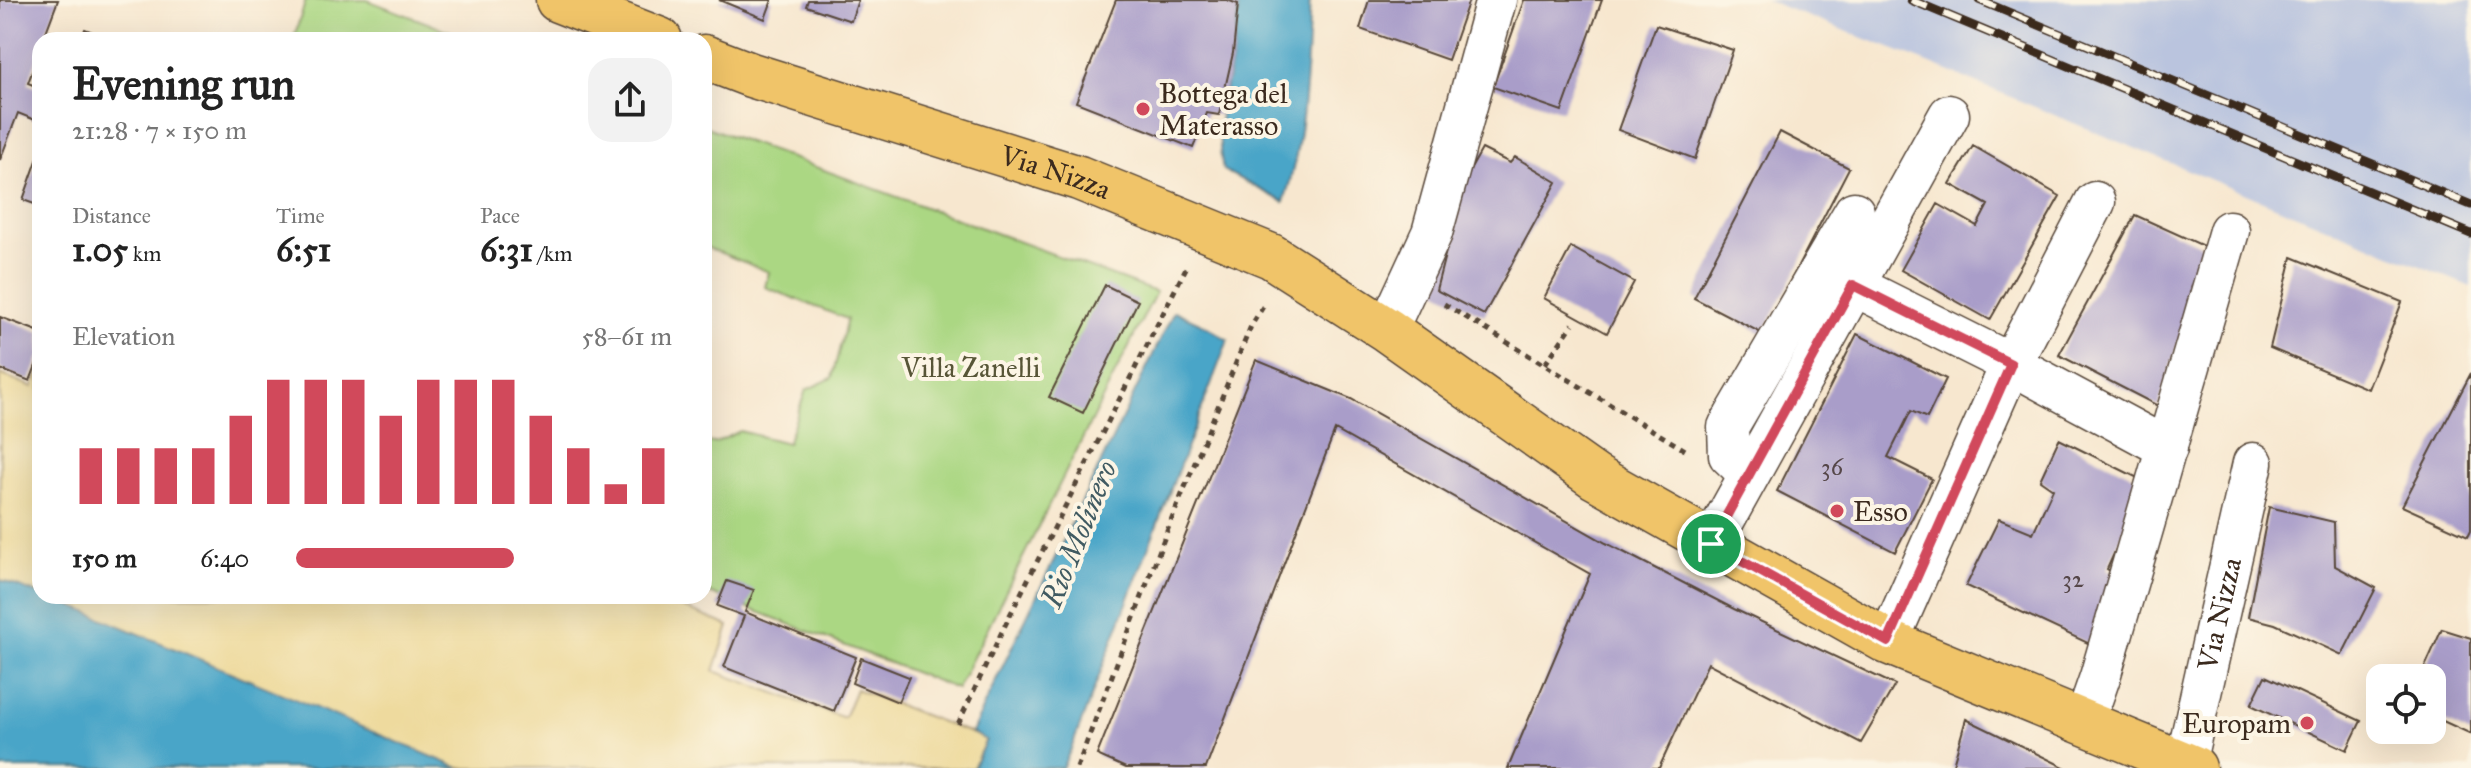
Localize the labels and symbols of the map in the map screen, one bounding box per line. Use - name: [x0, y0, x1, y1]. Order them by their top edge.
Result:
- place label: Bottega del Materasso: [1159, 76, 1288, 143]
- marker: Bottega del Materasso: [1134, 100, 1152, 118]
- street label: Via Nizza: [995, 137, 1116, 207]
- park label: Villa Zanelli: [900, 350, 1041, 385]
- house number: 36: [1821, 452, 1844, 482]
- water label: Rio Molinero: [1033, 456, 1125, 613]
- place label: Esso: [1853, 494, 1908, 529]
- marker: Esso: [1828, 502, 1846, 520]
- pin: [1677, 510, 1745, 578]
- street label: Via Nizza: [2189, 554, 2249, 674]
- house number: 32: [2062, 564, 2084, 594]
- place label: Europam: [2182, 706, 2291, 741]
- marker: Europam: [2298, 714, 2316, 732]

